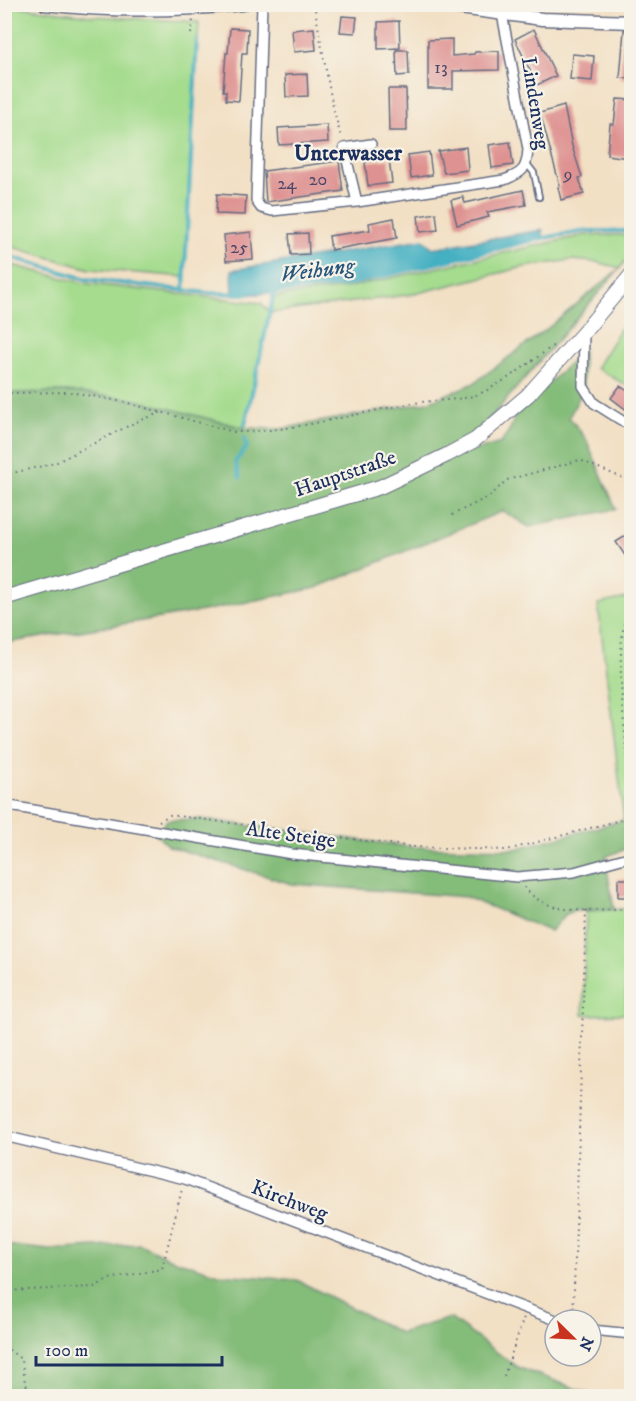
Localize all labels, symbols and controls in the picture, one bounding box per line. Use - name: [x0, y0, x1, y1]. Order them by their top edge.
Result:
- street label: Lindenweg: [515, 55, 555, 152]
- house number: 13: [434, 57, 448, 79]
- district label: Unterwasser: [294, 140, 403, 167]
- house number: 9: [563, 164, 572, 186]
- house number: 20: [309, 169, 327, 191]
- house number: 24: [277, 173, 297, 195]
- house number: 25: [230, 237, 248, 259]
- water label: Weihung: [279, 252, 358, 288]
- street label: Hauptstraße: [291, 444, 400, 503]
- street label: Alte Steige: [244, 816, 338, 854]
- street label: Kirchweg: [248, 1174, 332, 1228]
- north arrow: [543, 1308, 603, 1368]
- scale bar: [36, 1329, 222, 1367]
- text: N: [574, 1334, 598, 1354]
- text: 100 m: [45, 1340, 88, 1362]

